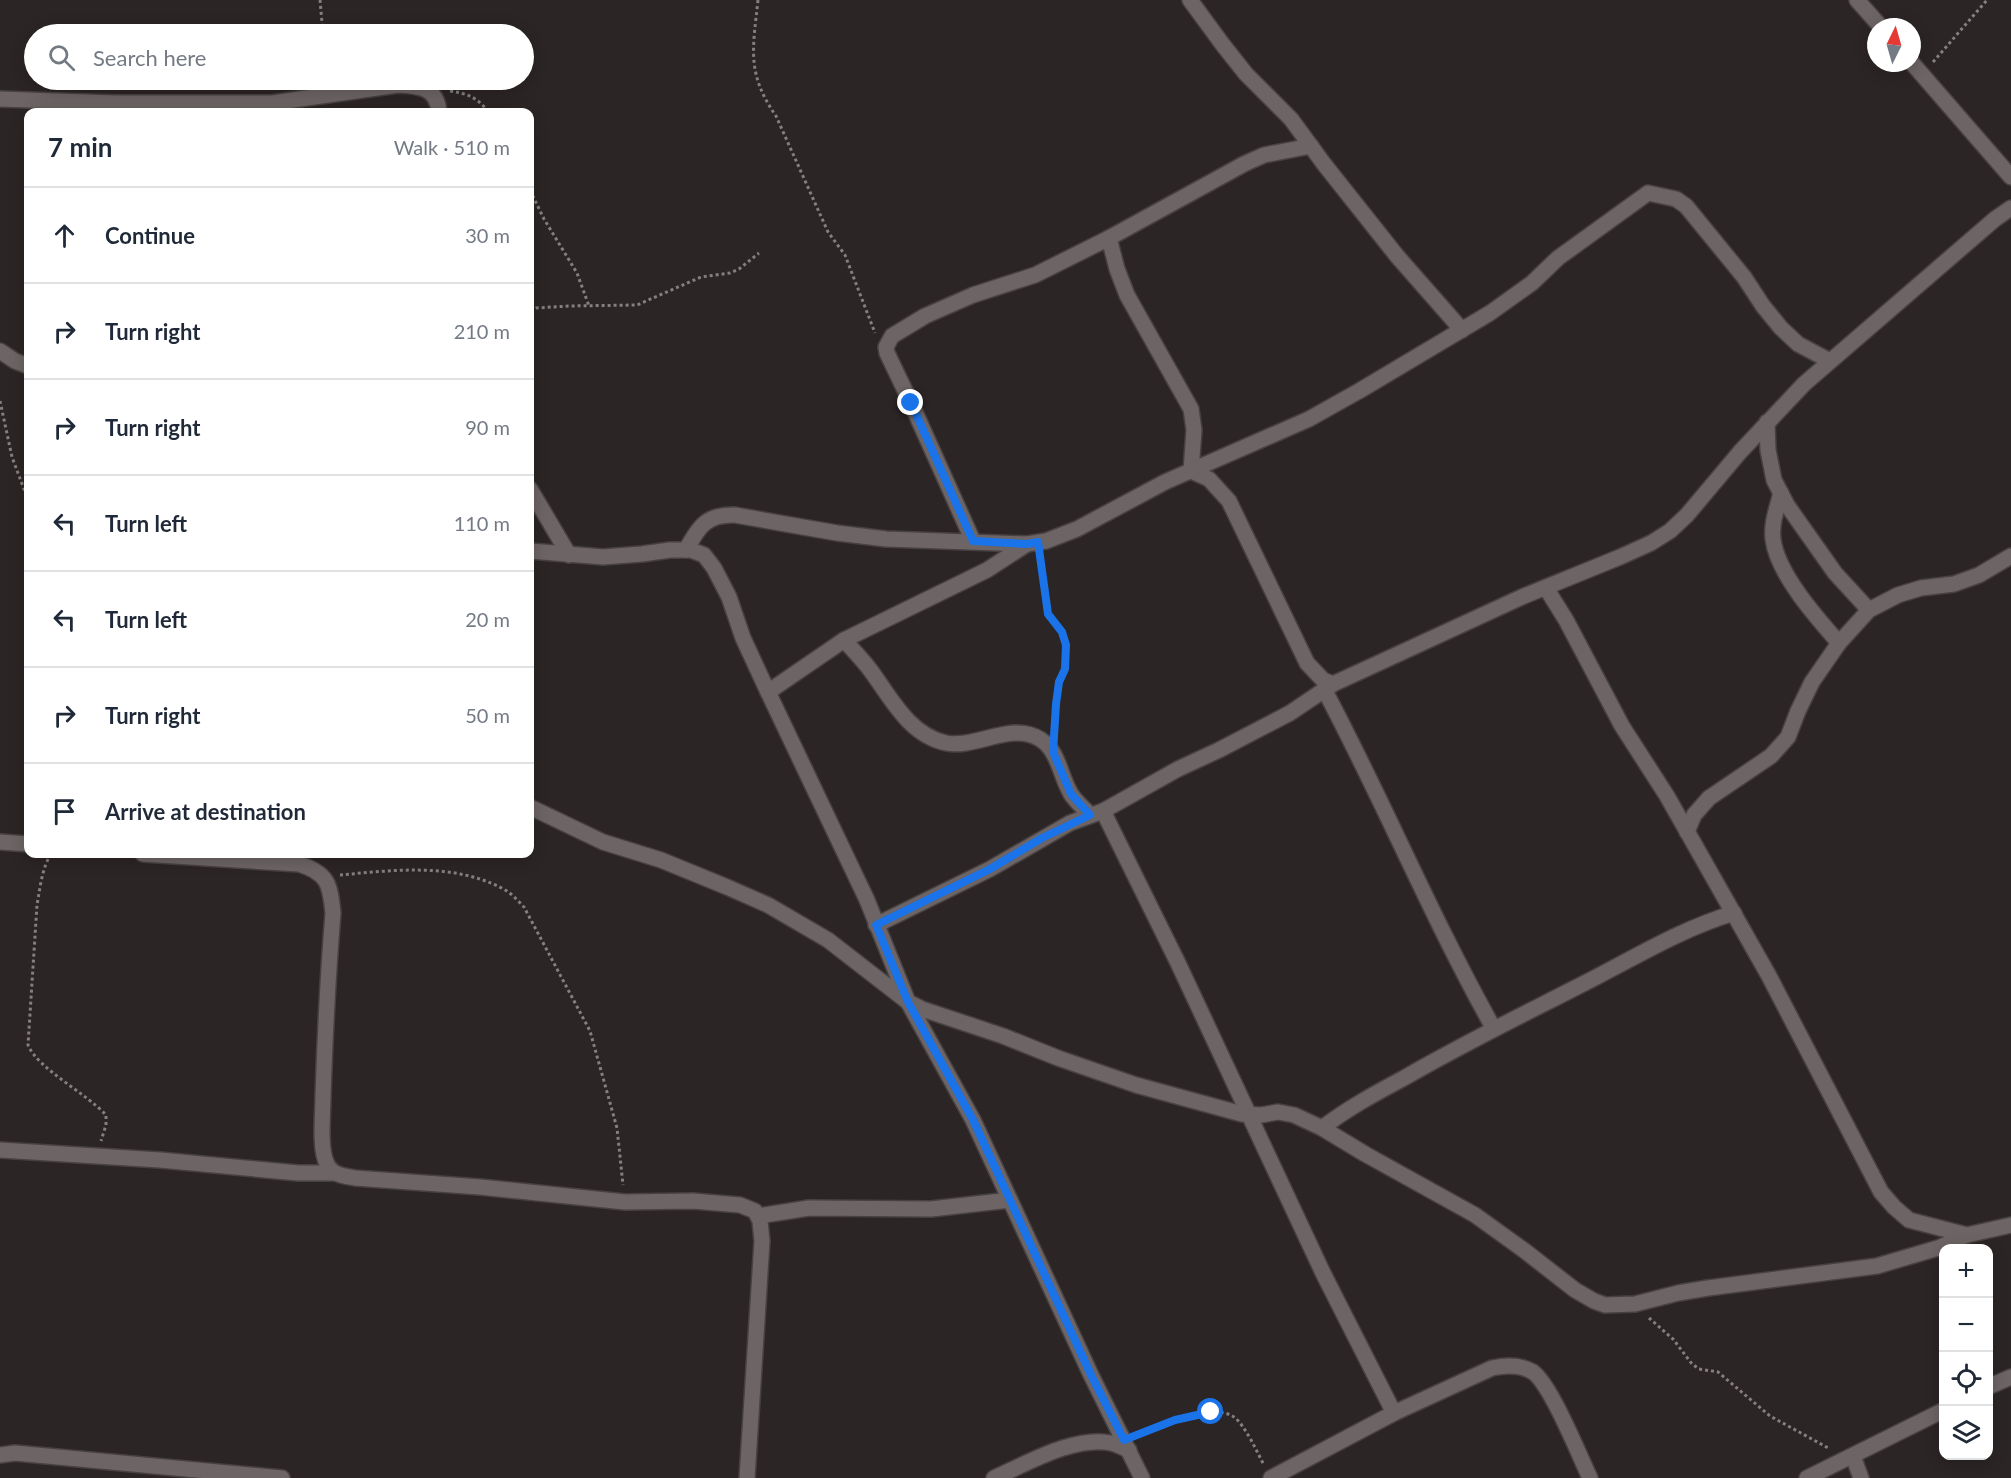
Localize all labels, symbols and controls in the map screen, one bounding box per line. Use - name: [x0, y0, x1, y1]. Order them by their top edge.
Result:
- north arrow: [1867, 18, 1921, 72]
- search box: [24, 24, 534, 90]
- icon: search: [45, 41, 78, 74]
- text: Search here: [93, 44, 206, 71]
- text: 7 min: [48, 131, 112, 163]
- text: Walk · 510 m: [394, 135, 510, 159]
- icon: ahead: [48, 219, 81, 252]
- text: Continue: [105, 222, 195, 249]
- text: 30 m: [465, 223, 510, 247]
- icon: right: [48, 315, 81, 348]
- text: Turn right: [105, 318, 200, 345]
- text: 210 m: [454, 319, 510, 343]
- route end: [897, 389, 923, 415]
- icon: right: [48, 411, 81, 444]
- text: Turn right: [105, 414, 200, 441]
- text: 90 m: [465, 415, 510, 439]
- icon: left: [48, 507, 81, 540]
- text: Turn left: [105, 510, 187, 537]
- text: 110 m: [454, 511, 510, 535]
- icon: left: [48, 603, 81, 636]
- text: Turn left: [105, 606, 187, 633]
- text: 20 m: [465, 607, 510, 631]
- icon: right: [48, 699, 81, 732]
- text: Turn right: [105, 702, 200, 729]
- text: 50 m: [465, 703, 510, 727]
- icon: arrive: [48, 795, 81, 828]
- text: Arrive at destination: [105, 798, 306, 825]
- map controls: [1939, 1244, 1993, 1460]
- button: +: [1939, 1244, 1993, 1298]
- button: −: [1939, 1298, 1993, 1352]
- button: locate: [1939, 1352, 1993, 1406]
- route start: [1197, 1398, 1223, 1424]
- button: layers: [1939, 1406, 1993, 1460]

